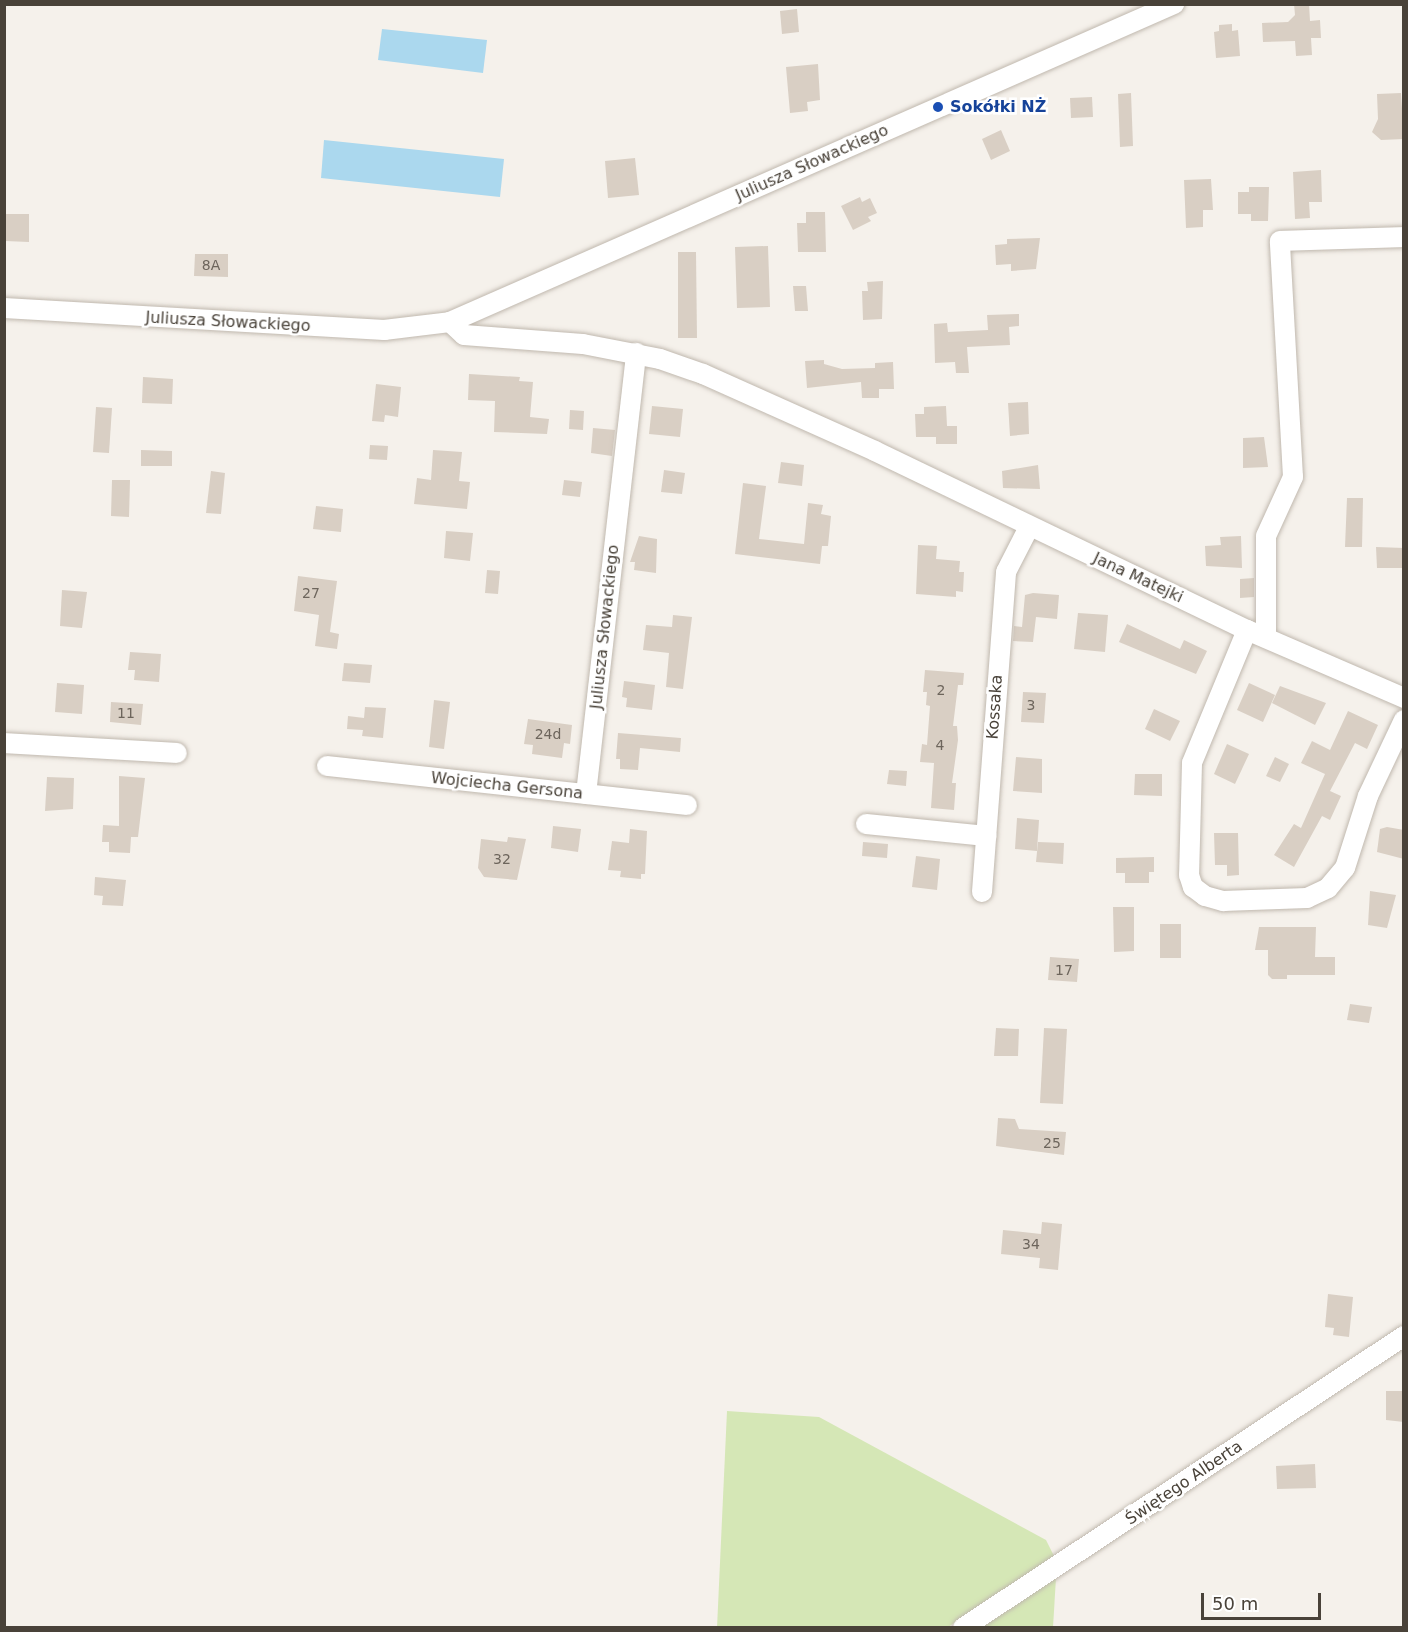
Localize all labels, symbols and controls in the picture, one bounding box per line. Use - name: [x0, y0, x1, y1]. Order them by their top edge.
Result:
- place label: Sokółki NŻ: [950, 97, 1046, 117]
- marker: Sokółki NŻ: [931, 100, 945, 114]
- street label: Juliusza Słowackiego: [733, 121, 891, 205]
- house number: 8A: [202, 257, 220, 273]
- street label: Juliusza Słowackiego: [145, 308, 311, 336]
- street label: Juliusza Słowackiego: [587, 544, 623, 710]
- street label: Jana Matejki: [1090, 549, 1186, 607]
- house number: 27: [302, 585, 320, 601]
- street label: Kossaka: [983, 674, 1007, 740]
- house number: 2: [937, 682, 945, 698]
- house number: 3: [1027, 697, 1035, 713]
- house number: 11: [117, 705, 135, 721]
- house number: 24d: [535, 726, 561, 742]
- house number: 4: [936, 737, 944, 753]
- street label: Wojciecha Gersona: [430, 768, 584, 804]
- house number: 32: [493, 851, 511, 867]
- house number: 17: [1055, 962, 1073, 978]
- house number: 25: [1043, 1135, 1061, 1151]
- house number: 34: [1022, 1236, 1040, 1252]
- street label: Świętego Alberta: [1122, 1437, 1246, 1529]
- scale bar: [1204, 1581, 1324, 1619]
- text: 50 m: [1212, 1593, 1258, 1614]

